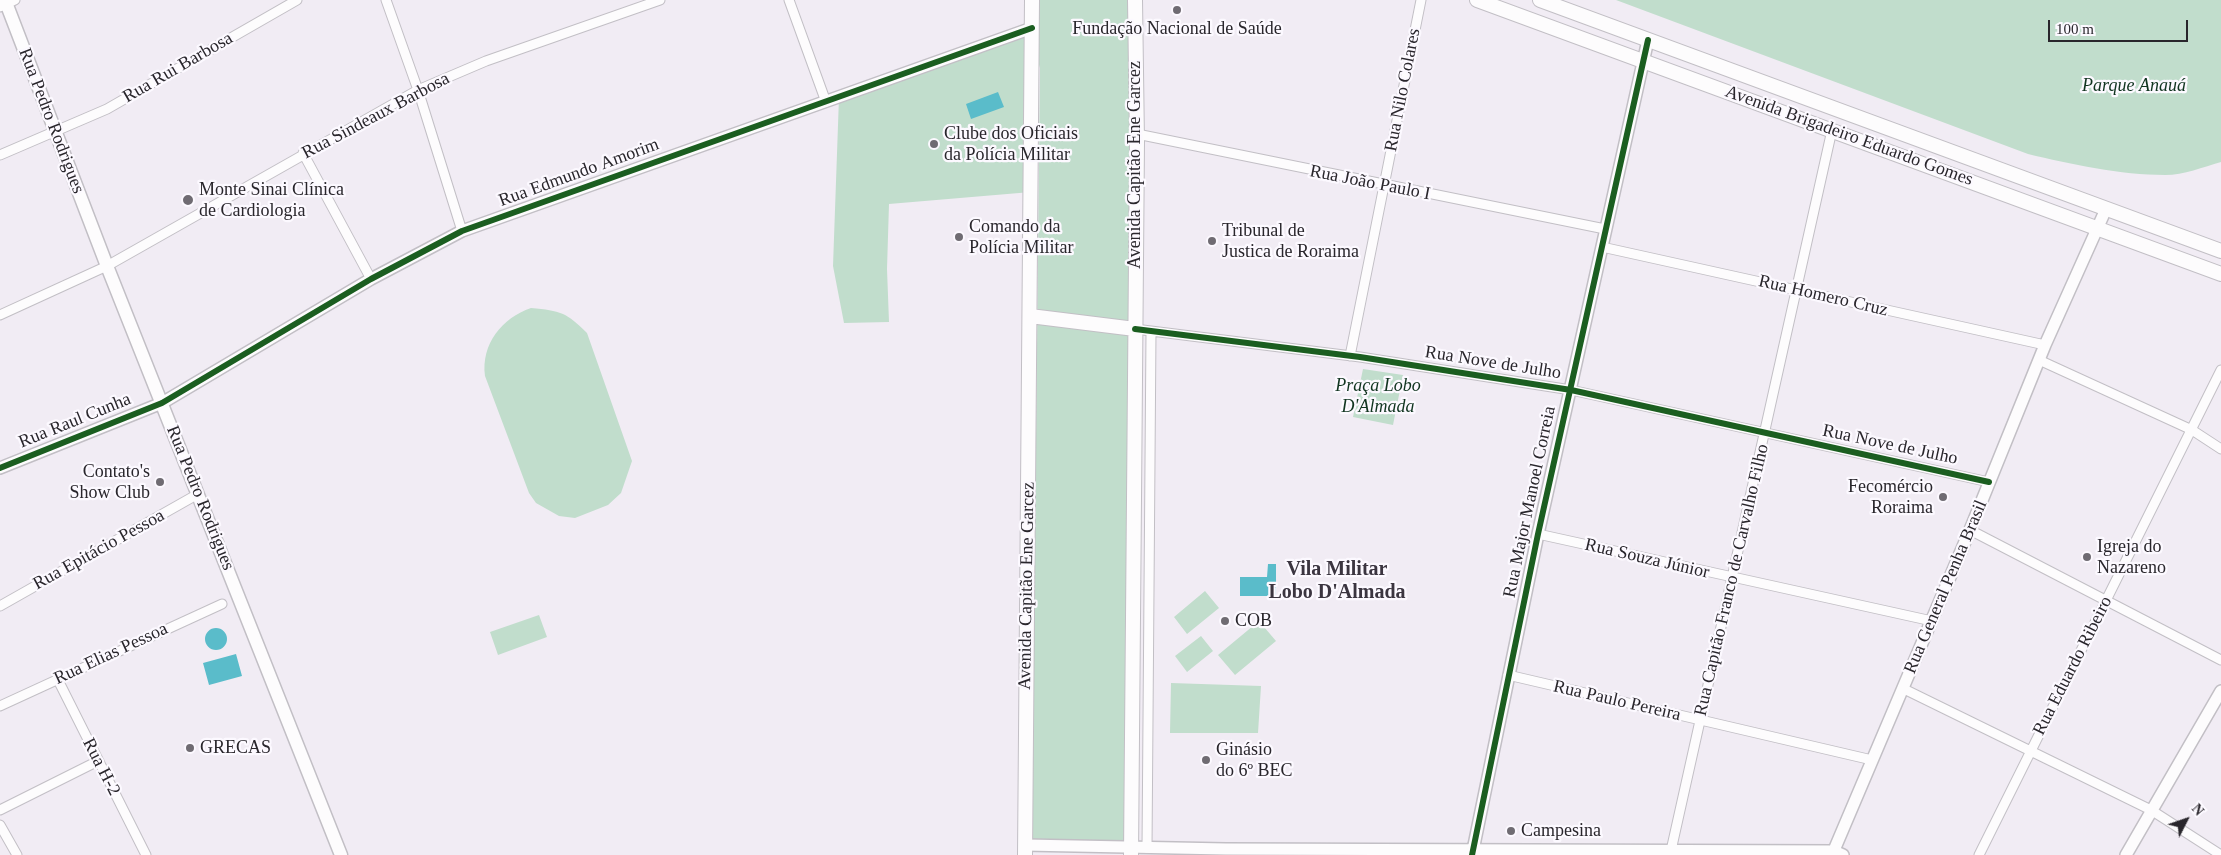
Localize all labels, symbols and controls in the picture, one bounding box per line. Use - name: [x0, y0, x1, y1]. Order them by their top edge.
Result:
- marker: Fundação Nacional de Saúde: [1171, 4, 1183, 16]
- scale bar: [2051, 10, 2191, 42]
- place label: Fundação Nacional de Saúde: [1072, 18, 1282, 40]
- text: 100 m: [2056, 21, 2094, 37]
- street label: Rua Nilo Colares: [1380, 27, 1426, 153]
- street label: Rua Rui Barbosa: [119, 28, 237, 108]
- street label: Rua Pedro Rodrigues: [13, 45, 89, 197]
- street label: Avenida Capitão Ene Garcez: [1124, 61, 1146, 269]
- street label: Rua Sindeaux Barbosa: [299, 68, 453, 164]
- park label: Parque Anauá: [2082, 75, 2186, 97]
- street label: Avenida Brigadeiro Eduardo Gomes: [1722, 81, 1976, 191]
- place label: Clube dos Oficiais da Polícia Militar: [944, 123, 1078, 166]
- street label: Rua Edmundo Amorim: [496, 134, 662, 212]
- marker: Clube dos Oficiais da Polícia Militar: [928, 138, 940, 150]
- street label: Rua João Paulo I: [1308, 161, 1432, 205]
- place label: Monte Sinai Clínica de Cardiologia: [199, 179, 344, 222]
- marker: Monte Sinai Clínica de Cardiologia: [181, 193, 195, 207]
- place label: Comando da Polícia Militar: [969, 216, 1073, 258]
- place label: Tribunal de Justica de Roraima: [1222, 220, 1359, 262]
- marker: Comando da Polícia Militar: [953, 231, 965, 243]
- marker: Tribunal de Justica de Roraima: [1206, 235, 1218, 247]
- street label: Rua Homero Cruz: [1756, 271, 1890, 321]
- street label: Rua Nove de Julho: [1423, 342, 1563, 384]
- park label: Praça Lobo D'Almada: [1335, 375, 1421, 418]
- street label: Rua Raul Cunha: [16, 389, 134, 453]
- street label: Rua Major Manoel Correia: [1499, 404, 1561, 600]
- street label: Rua Nove de Julho: [1821, 420, 1959, 470]
- street label: Rua Pedro Rodrigues: [161, 423, 239, 573]
- street label: Rua Capitão Franco de Carvalho Filho: [1690, 442, 1774, 718]
- place label: Contato's Show Club: [69, 461, 150, 504]
- marker: Contato's Show Club: [154, 476, 166, 488]
- place label: Fecomércio Roraima: [1848, 476, 1933, 518]
- street label: Avenida Capitão Ene Garcez: [1014, 482, 1040, 690]
- marker: Fecomércio Roraima: [1937, 491, 1949, 503]
- street label: Rua General Penha Brasil: [1900, 497, 1992, 677]
- street label: Rua Epitácio Pessoa: [29, 505, 169, 595]
- street label: Rua Souza Júnior: [1583, 534, 1711, 584]
- place label: Igreja do Nazareno: [2097, 536, 2166, 578]
- marker: Igreja do Nazareno: [2081, 551, 2093, 563]
- district label: Vila Militar Lobo D'Almada: [1268, 558, 1406, 605]
- street label: Rua Eduardo Ribeiro: [2029, 593, 2117, 739]
- place label: COB: [1235, 610, 1272, 632]
- marker: COB: [1219, 615, 1231, 627]
- street label: Rua Elias Pessoa: [51, 618, 171, 690]
- street label: Rua Paulo Pereira: [1551, 676, 1683, 726]
- street label: Rua H-2: [77, 735, 125, 799]
- place label: GRECAS: [200, 737, 271, 759]
- place label: Ginásio do 6º BEC: [1216, 739, 1293, 782]
- marker: GRECAS: [184, 742, 196, 754]
- marker: Ginásio do 6º BEC: [1200, 754, 1212, 766]
- north arrow: [2161, 795, 2211, 845]
- text: N: [2189, 801, 2207, 819]
- place label: Campesina: [1521, 820, 1601, 842]
- marker: Campesina: [1505, 825, 1517, 837]

